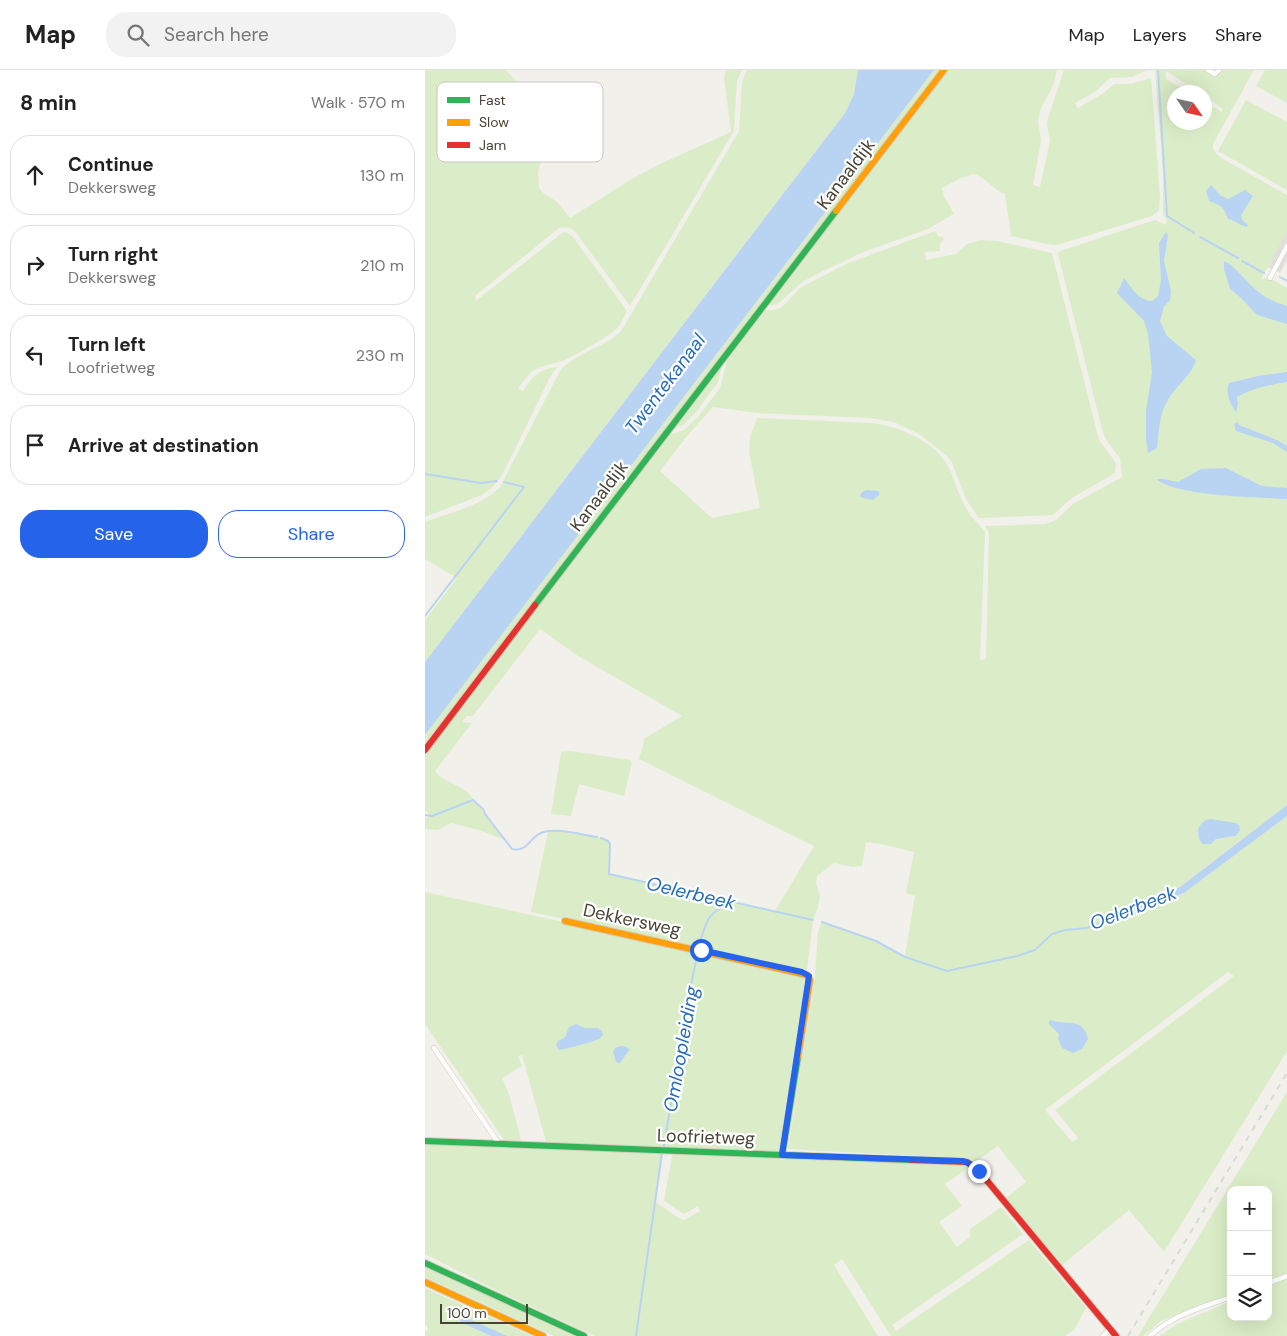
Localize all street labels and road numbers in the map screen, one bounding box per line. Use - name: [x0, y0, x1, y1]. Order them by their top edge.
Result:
- street label: Kanaaldijk: [811, 134, 881, 214]
- street label: Kanaaldijk: [564, 456, 634, 536]
- street label: Dekkersweg: [581, 898, 683, 942]
- street label: Loofrietweg: [657, 1123, 755, 1151]

